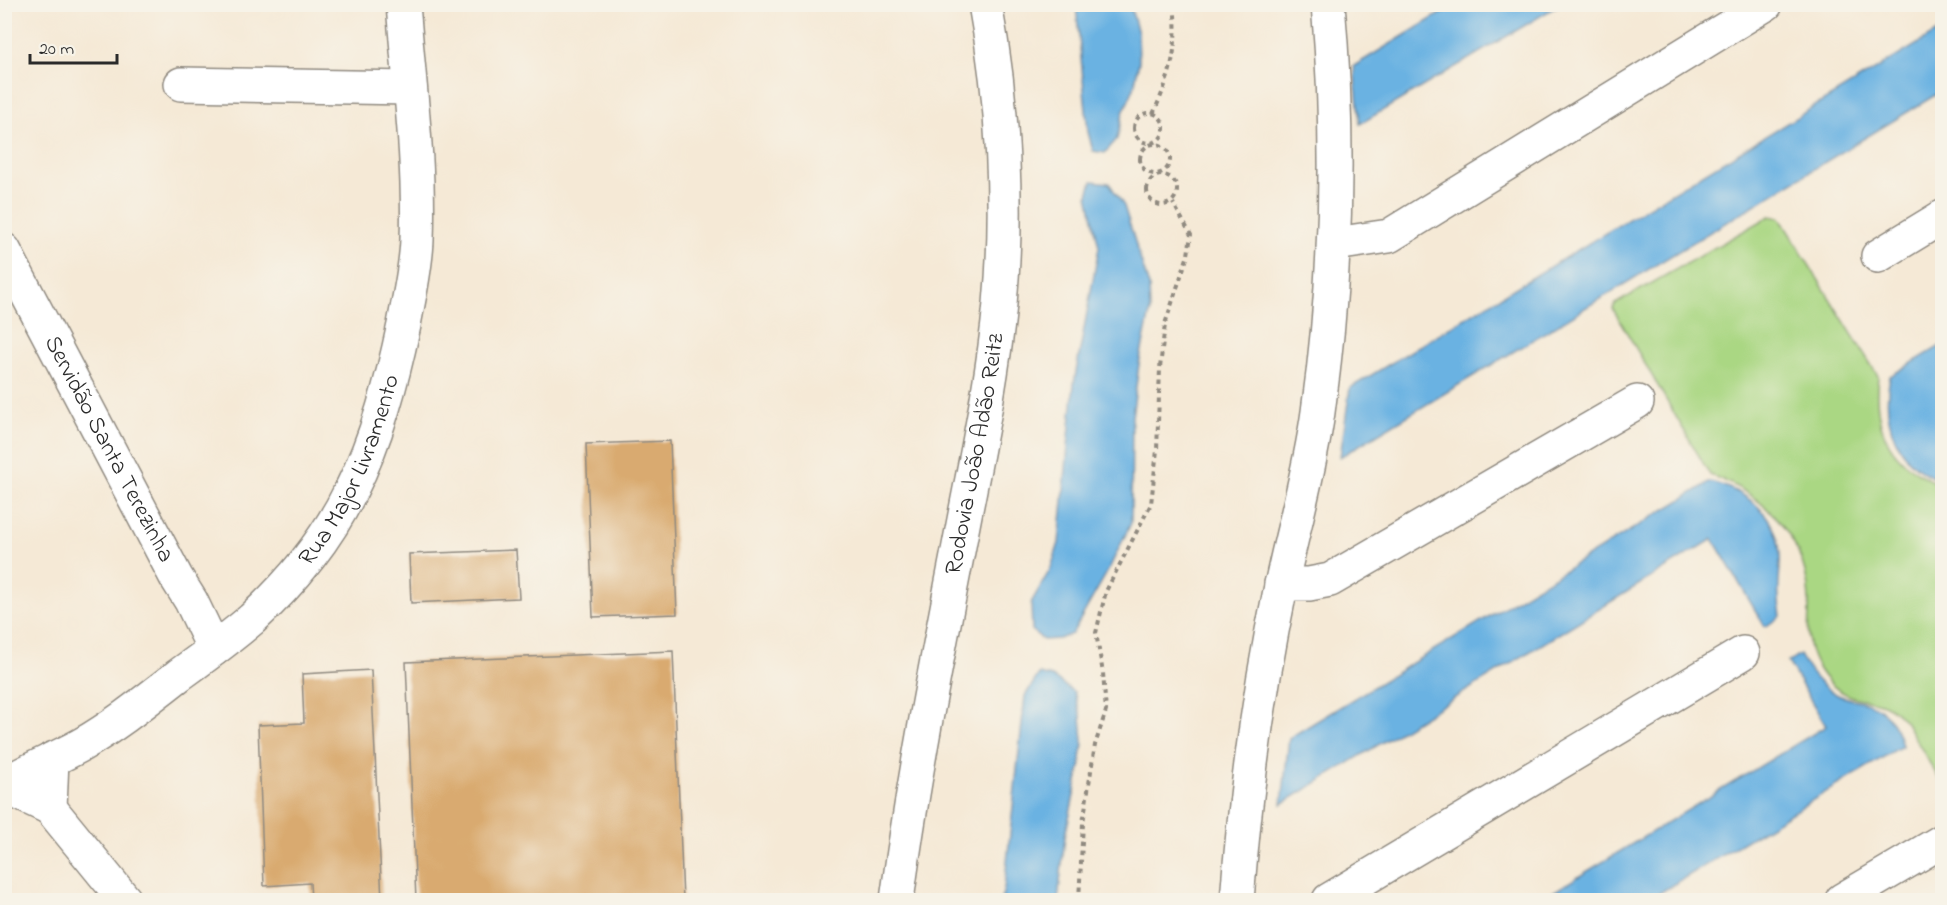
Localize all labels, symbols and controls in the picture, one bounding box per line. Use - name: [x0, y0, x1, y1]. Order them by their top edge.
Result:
- scale bar: [30, 27, 117, 65]
- text: 20 m: [39, 37, 74, 63]
- street label: Servidão Santa Terezinha: [35, 329, 183, 569]
- street label: Rodovia João Adão Reitz: [936, 330, 1014, 578]
- street label: Rua Major Livramento: [291, 371, 409, 574]

